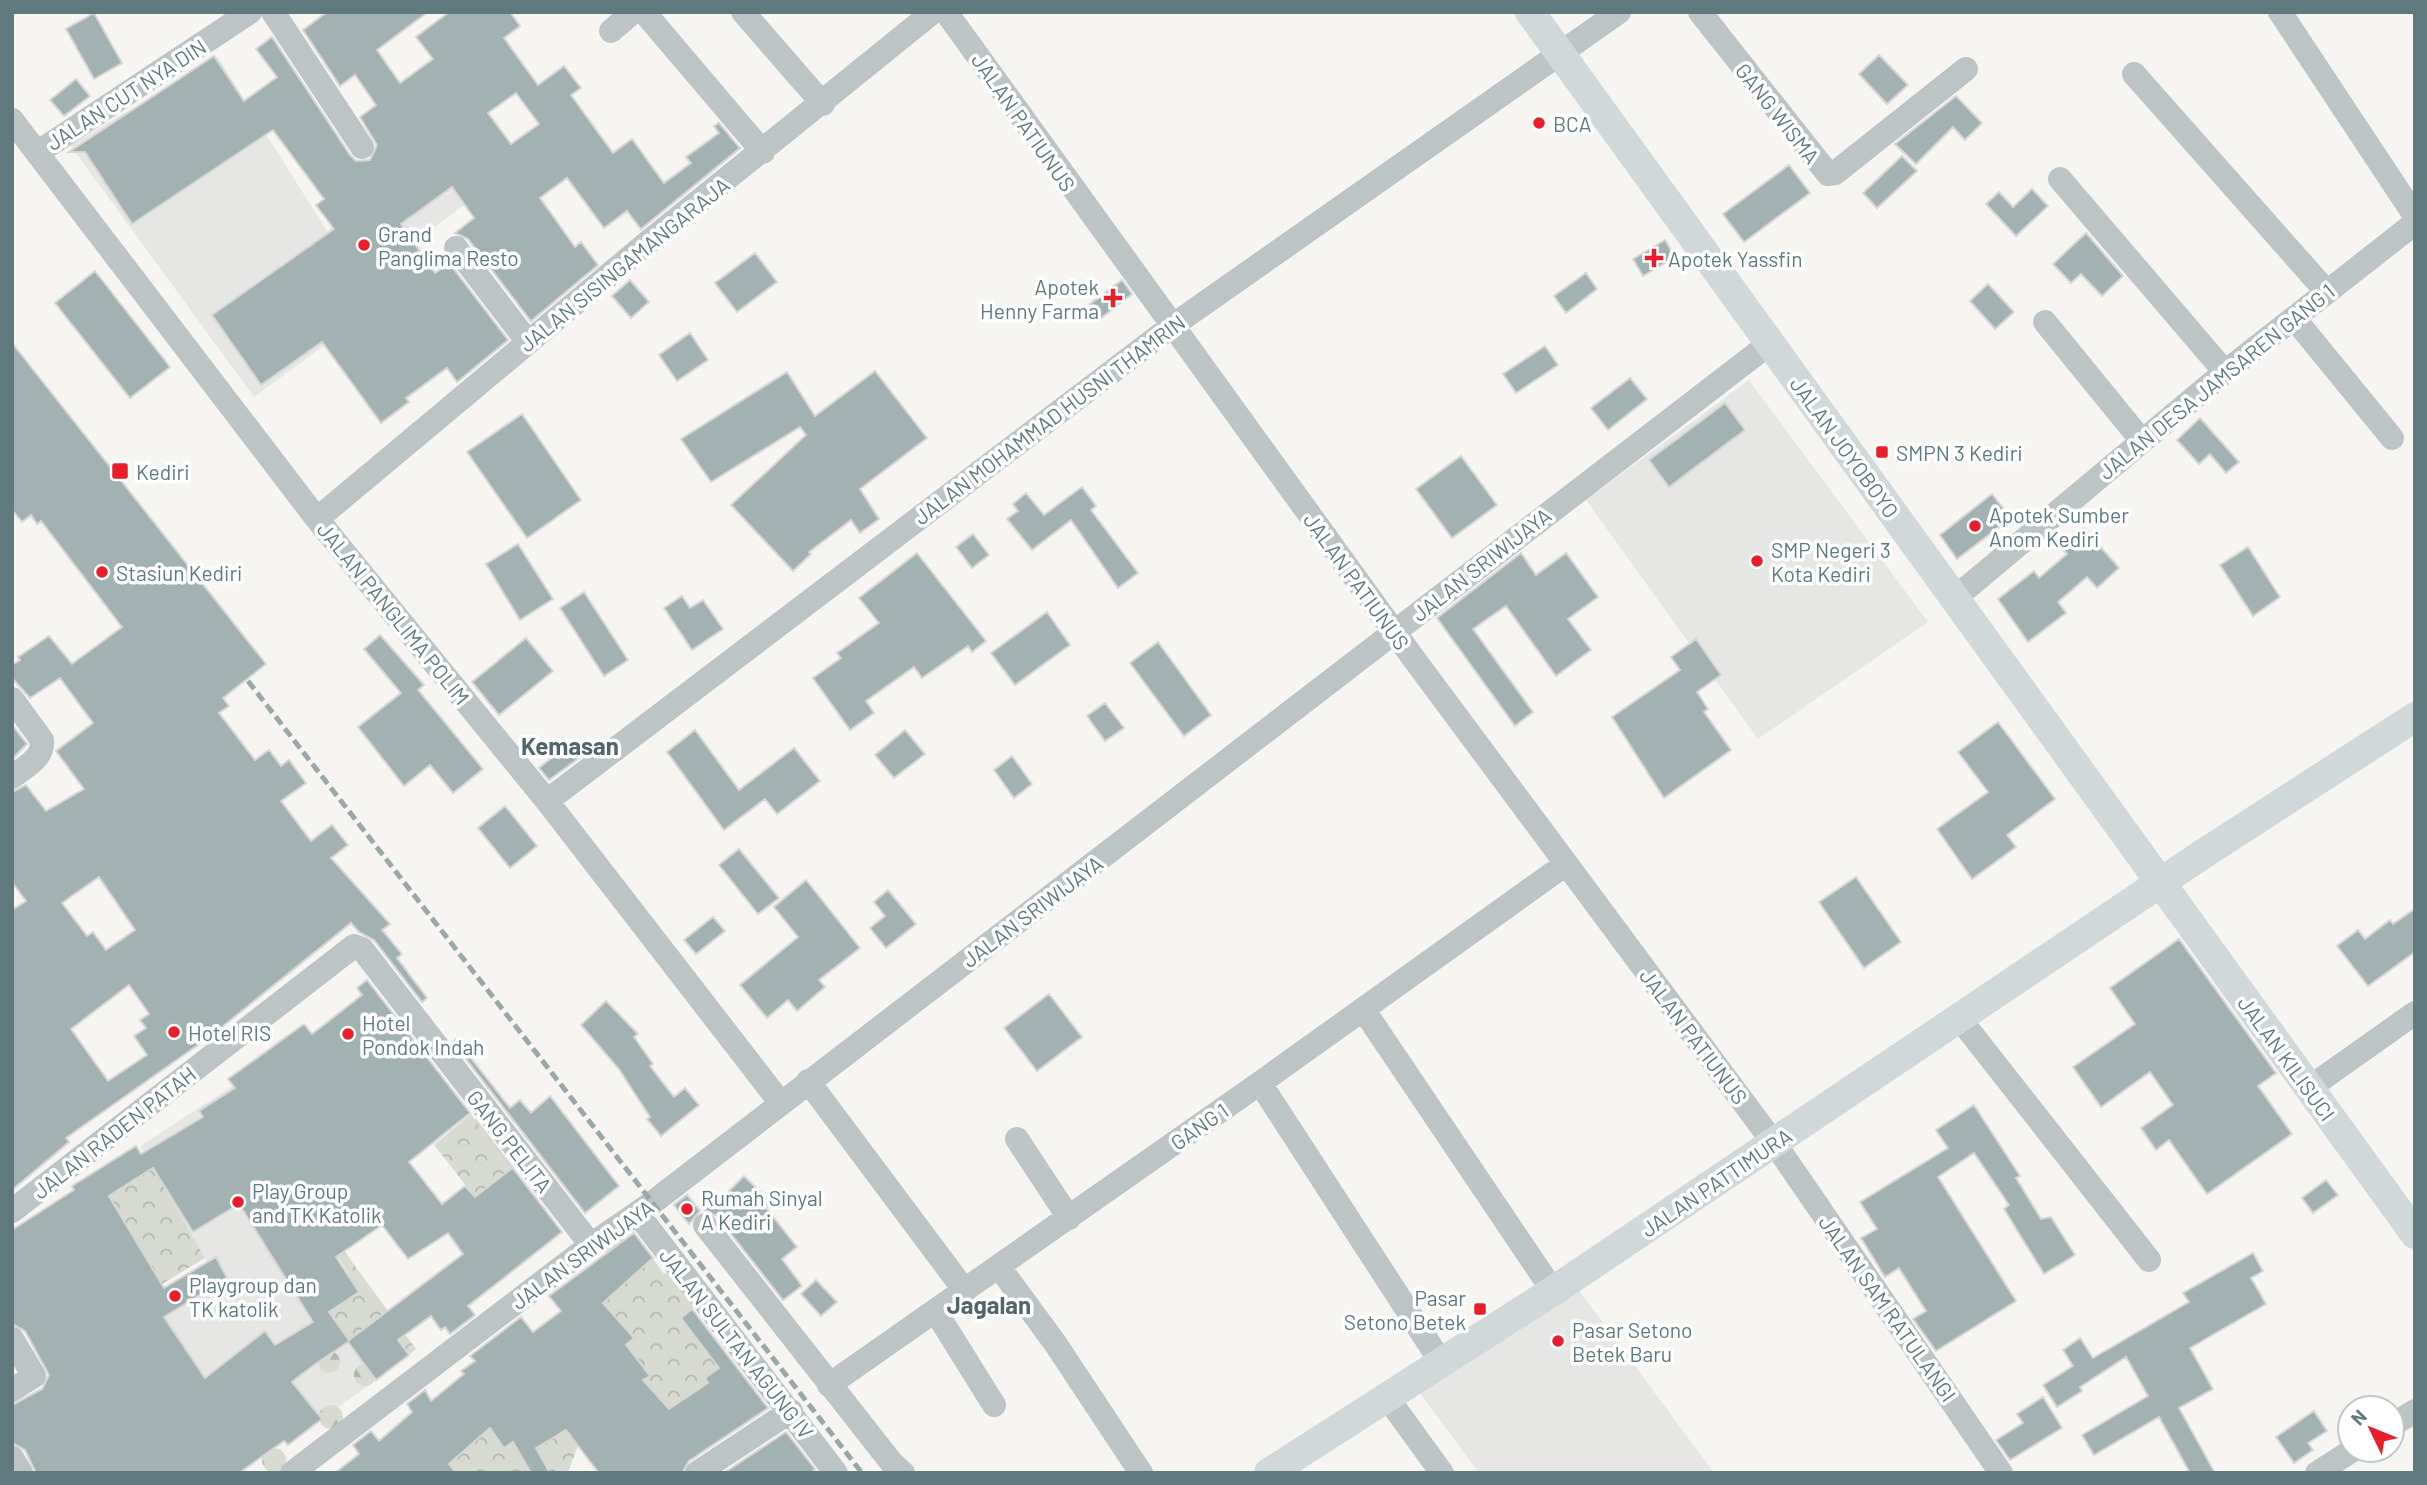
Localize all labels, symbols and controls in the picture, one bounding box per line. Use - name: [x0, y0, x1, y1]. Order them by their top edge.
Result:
- street label: JALAN CUT NYA DIN: [42, 33, 210, 155]
- street label: JALAN PATIUNUS: [967, 48, 1081, 196]
- street label: GANG WISMA: [1731, 58, 1825, 168]
- place label: BCA: [1553, 111, 1592, 136]
- marker: BCA: [1531, 115, 1547, 131]
- street label: JALAN SISINGAMANGARAJA: [514, 171, 734, 356]
- place label: Grand Panglima Resto: [378, 221, 519, 270]
- marker: Grand Panglima Resto: [356, 237, 372, 253]
- place label: Apotek Yassfin: [1668, 246, 1803, 271]
- marker: Apotek Yassfin: [1646, 250, 1662, 266]
- place label: Apotek Henny Farma: [980, 274, 1099, 323]
- street label: JALAN DESA JAMSAREN GANG 1: [2093, 278, 2339, 484]
- marker: Apotek Henny Farma: [1105, 290, 1121, 306]
- street label: JALAN MOHAMMAD HUSNI THAMRIN: [909, 309, 1189, 529]
- street label: JALAN JOYOBOYO: [1785, 372, 1905, 522]
- place label: SMPN 3 Kediri: [1896, 440, 2023, 465]
- marker: SMPN 3 Kediri: [1874, 444, 1890, 460]
- place label: Kediri: [136, 459, 190, 484]
- marker: Kediri: [110, 461, 130, 481]
- street label: JALAN SRIWIJAYA: [1407, 502, 1556, 626]
- place label: Apotek Sumber Anom Kediri: [1989, 502, 2129, 551]
- street label: JALAN PATIUNUS: [1299, 508, 1415, 654]
- street label: JALAN PANGLIMA POLIM: [313, 517, 475, 709]
- marker: Apotek Sumber Anom Kediri: [1967, 518, 1983, 534]
- place label: SMP Negeri 3 Kota Kediri: [1771, 537, 1891, 586]
- marker: SMP Negeri 3 Kota Kediri: [1749, 553, 1765, 569]
- place label: Stasiun Kediri: [116, 560, 242, 585]
- marker: Stasiun Kediri: [94, 564, 110, 580]
- district label: Kemasan: [521, 731, 619, 760]
- street label: JALAN SRIWIJAYA: [957, 850, 1107, 972]
- street label: JALAN PATIUNUS: [1635, 963, 1753, 1109]
- street label: JALAN KILISUCI: [2233, 991, 2341, 1125]
- place label: Hotel Pondok Indah: [362, 1010, 484, 1059]
- place label: Hotel RIS: [188, 1020, 271, 1045]
- marker: Hotel RIS: [166, 1024, 182, 1040]
- marker: Hotel Pondok Indah: [340, 1026, 356, 1042]
- street label: JALAN RADEN PATAH: [28, 1061, 200, 1203]
- street label: GANG PELITA: [462, 1085, 558, 1197]
- street label: GANG 1: [1166, 1097, 1232, 1155]
- street label: JALAN PATTIMURA: [1636, 1122, 1796, 1242]
- place label: Play Group and TK Katolik: [252, 1178, 382, 1227]
- place label: Rumah Sinyal A Kediri: [701, 1185, 823, 1234]
- marker: Play Group and TK Katolik: [230, 1194, 246, 1210]
- street label: JALAN SRIWIJAYA: [506, 1194, 658, 1314]
- marker: Rumah Sinyal A Kediri: [679, 1201, 695, 1217]
- street label: JALAN SAM RATULANGI: [1814, 1210, 1962, 1406]
- street label: JALAN SULTAN AGUNG IV: [655, 1243, 819, 1443]
- place label: Playgroup dan TK katolik: [189, 1272, 317, 1321]
- place label: Pasar Setono Betek: [1344, 1285, 1466, 1334]
- marker: Playgroup dan TK katolik: [167, 1288, 183, 1304]
- district label: Jagalan: [947, 1290, 1031, 1319]
- marker: Pasar Setono Betek: [1472, 1301, 1488, 1317]
- place label: Pasar Setono Betek Baru: [1572, 1317, 1692, 1366]
- marker: Pasar Setono Betek Baru: [1550, 1333, 1566, 1349]
- north arrow: [2336, 1394, 2406, 1464]
- text: N: [2345, 1405, 2371, 1430]

